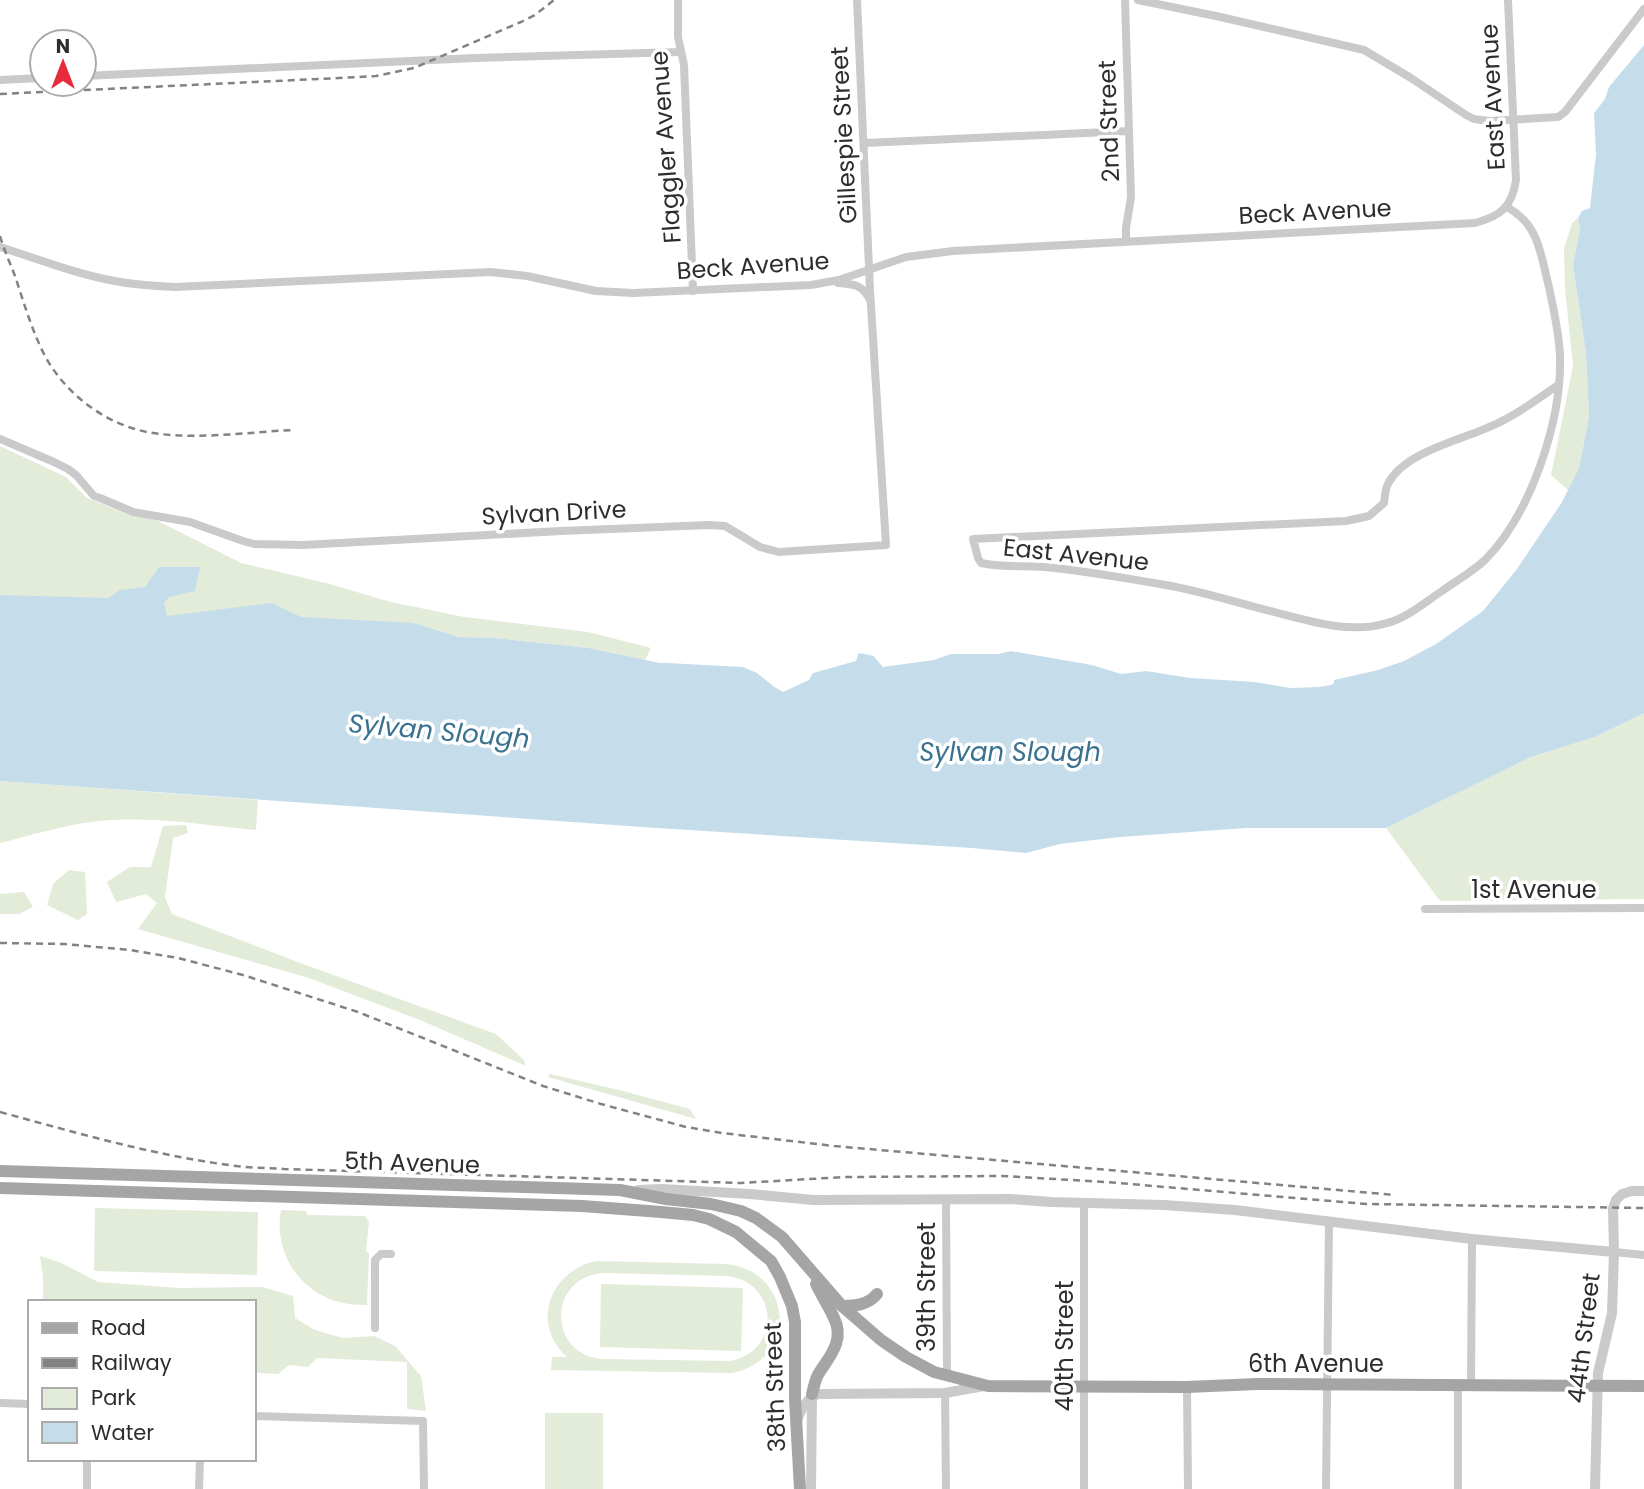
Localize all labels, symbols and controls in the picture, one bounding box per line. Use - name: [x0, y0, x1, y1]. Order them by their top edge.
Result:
- street label: East Avenue: [1472, 23, 1513, 171]
- north arrow: [28, 28, 98, 98]
- text: N: [56, 33, 70, 60]
- street label: Gillespie Street: [822, 46, 865, 225]
- street label: Flaggler Avenue: [642, 50, 689, 244]
- street label: 2nd Street: [1090, 59, 1127, 183]
- street label: Beck Avenue: [1238, 191, 1392, 232]
- street label: Beck Avenue: [675, 244, 830, 287]
- street label: Sylvan Drive: [481, 492, 627, 533]
- street label: East Avenue: [1002, 530, 1151, 579]
- water label: Sylvan Slough: [347, 705, 531, 757]
- water label: Sylvan Slough: [919, 734, 1101, 770]
- street label: 1st Avenue: [1471, 873, 1597, 906]
- street label: 5th Avenue: [344, 1144, 480, 1181]
- street label: 39th Street: [910, 1222, 943, 1352]
- street label: 44th Street: [1559, 1271, 1608, 1405]
- street label: 40th Street: [1048, 1281, 1081, 1411]
- legend: [28, 1300, 256, 1461]
- text: Road: [91, 1313, 146, 1342]
- street label: 38th Street: [756, 1321, 793, 1453]
- street label: 6th Avenue: [1248, 1347, 1384, 1380]
- text: Railway: [91, 1348, 172, 1377]
- text: Park: [91, 1383, 136, 1412]
- text: Water: [91, 1418, 154, 1447]

